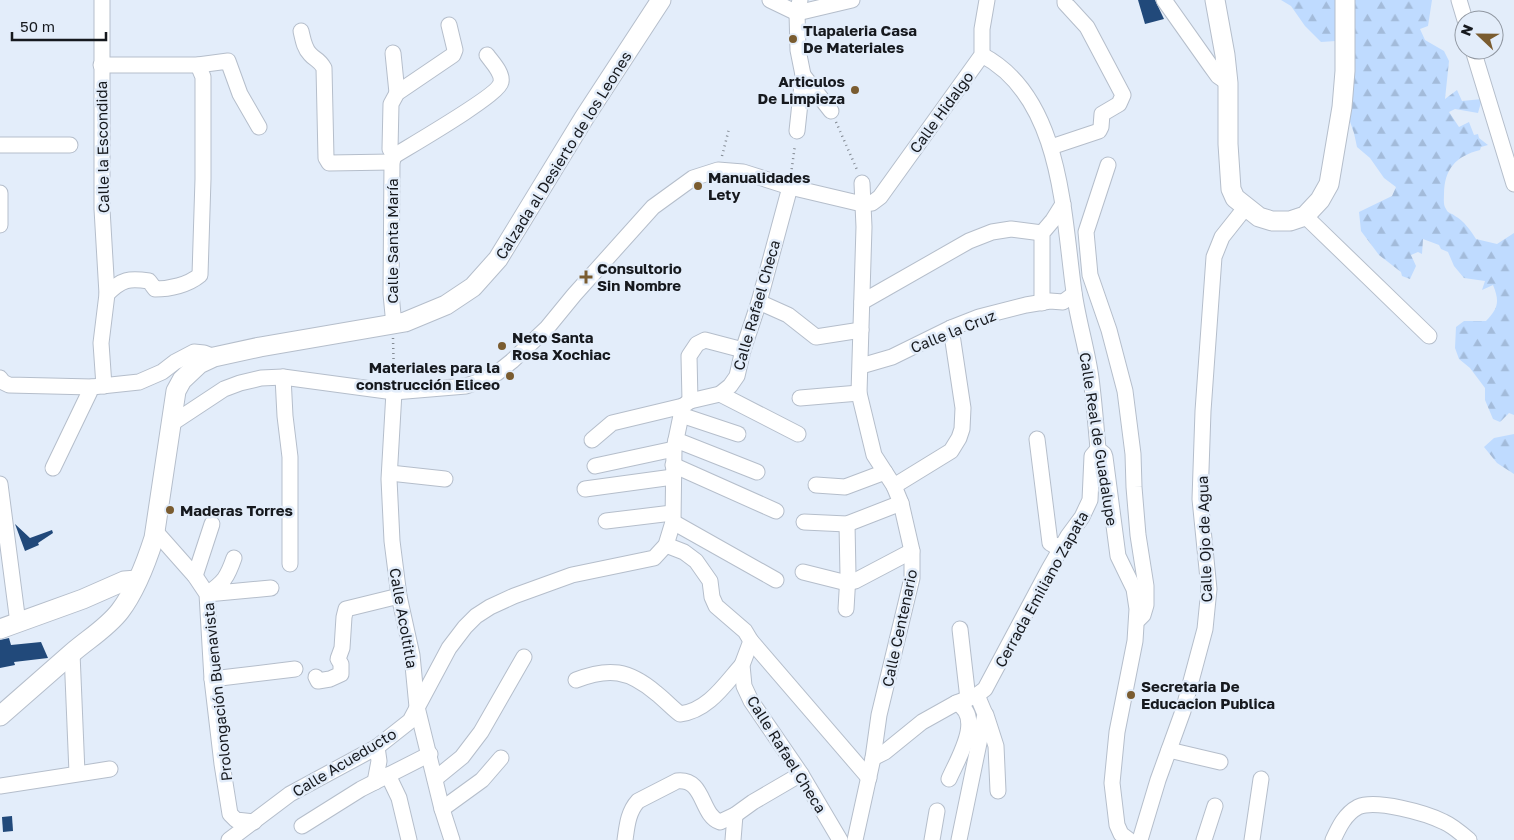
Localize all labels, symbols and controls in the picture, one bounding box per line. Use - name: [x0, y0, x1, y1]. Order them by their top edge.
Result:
- scale bar: [12, 10, 106, 42]
- north arrow: [1454, 10, 1504, 60]
- text: 50 m: [20, 17, 55, 35]
- place label: Tlapaleria Casa De Materiales: [803, 21, 917, 56]
- text: N: [1457, 22, 1476, 38]
- marker: Tlapaleria Casa De Materiales: [787, 33, 799, 45]
- street label: Calzada al Desierto de los Leones: [491, 48, 635, 262]
- street label: Calle Hidalgo: [905, 68, 977, 156]
- place label: Articulos De Limpieza: [757, 72, 845, 107]
- street label: Calle la Escondida: [92, 81, 112, 213]
- marker: Articulos De Limpieza: [849, 84, 861, 96]
- place label: Manualidades Lety: [708, 168, 810, 203]
- street label: Calle Santa María: [383, 178, 401, 304]
- marker: Manualidades Lety: [692, 180, 704, 192]
- street label: Calle Rafael Checa: [729, 238, 783, 372]
- place label: Consultorio Sin Nombre: [597, 259, 682, 294]
- marker: Consultorio Sin Nombre: [579, 270, 593, 284]
- street label: Calle la Cruz: [908, 306, 999, 356]
- place label: Neto Santa Rosa Xochiac: [512, 328, 611, 363]
- marker: Neto Santa Rosa Xochiac: [496, 340, 508, 352]
- street label: Calle Real de Guadalupe: [1076, 351, 1122, 527]
- place label: Materiales para la construcción Eliceo: [356, 358, 500, 393]
- marker: Materiales para la construcción Eliceo: [504, 370, 516, 382]
- street label: Calle Ojo de Agua: [1193, 475, 1215, 603]
- place label: Maderas Torres: [180, 501, 293, 519]
- marker: Maderas Torres: [164, 504, 176, 516]
- street label: Cerrada Emiliano Zapata: [991, 508, 1091, 670]
- street label: Calle Acoltitla: [386, 566, 422, 670]
- street label: Calle Centenario: [878, 568, 920, 688]
- street label: Prolongación Buenavista: [199, 602, 235, 782]
- place label: Secretaria De Educacion Publica: [1141, 677, 1275, 712]
- marker: Secretaria De Educacion Publica: [1125, 689, 1137, 701]
- street label: Calle Rafael Checa: [744, 692, 830, 816]
- street label: Calle Acueducto: [289, 724, 399, 800]

